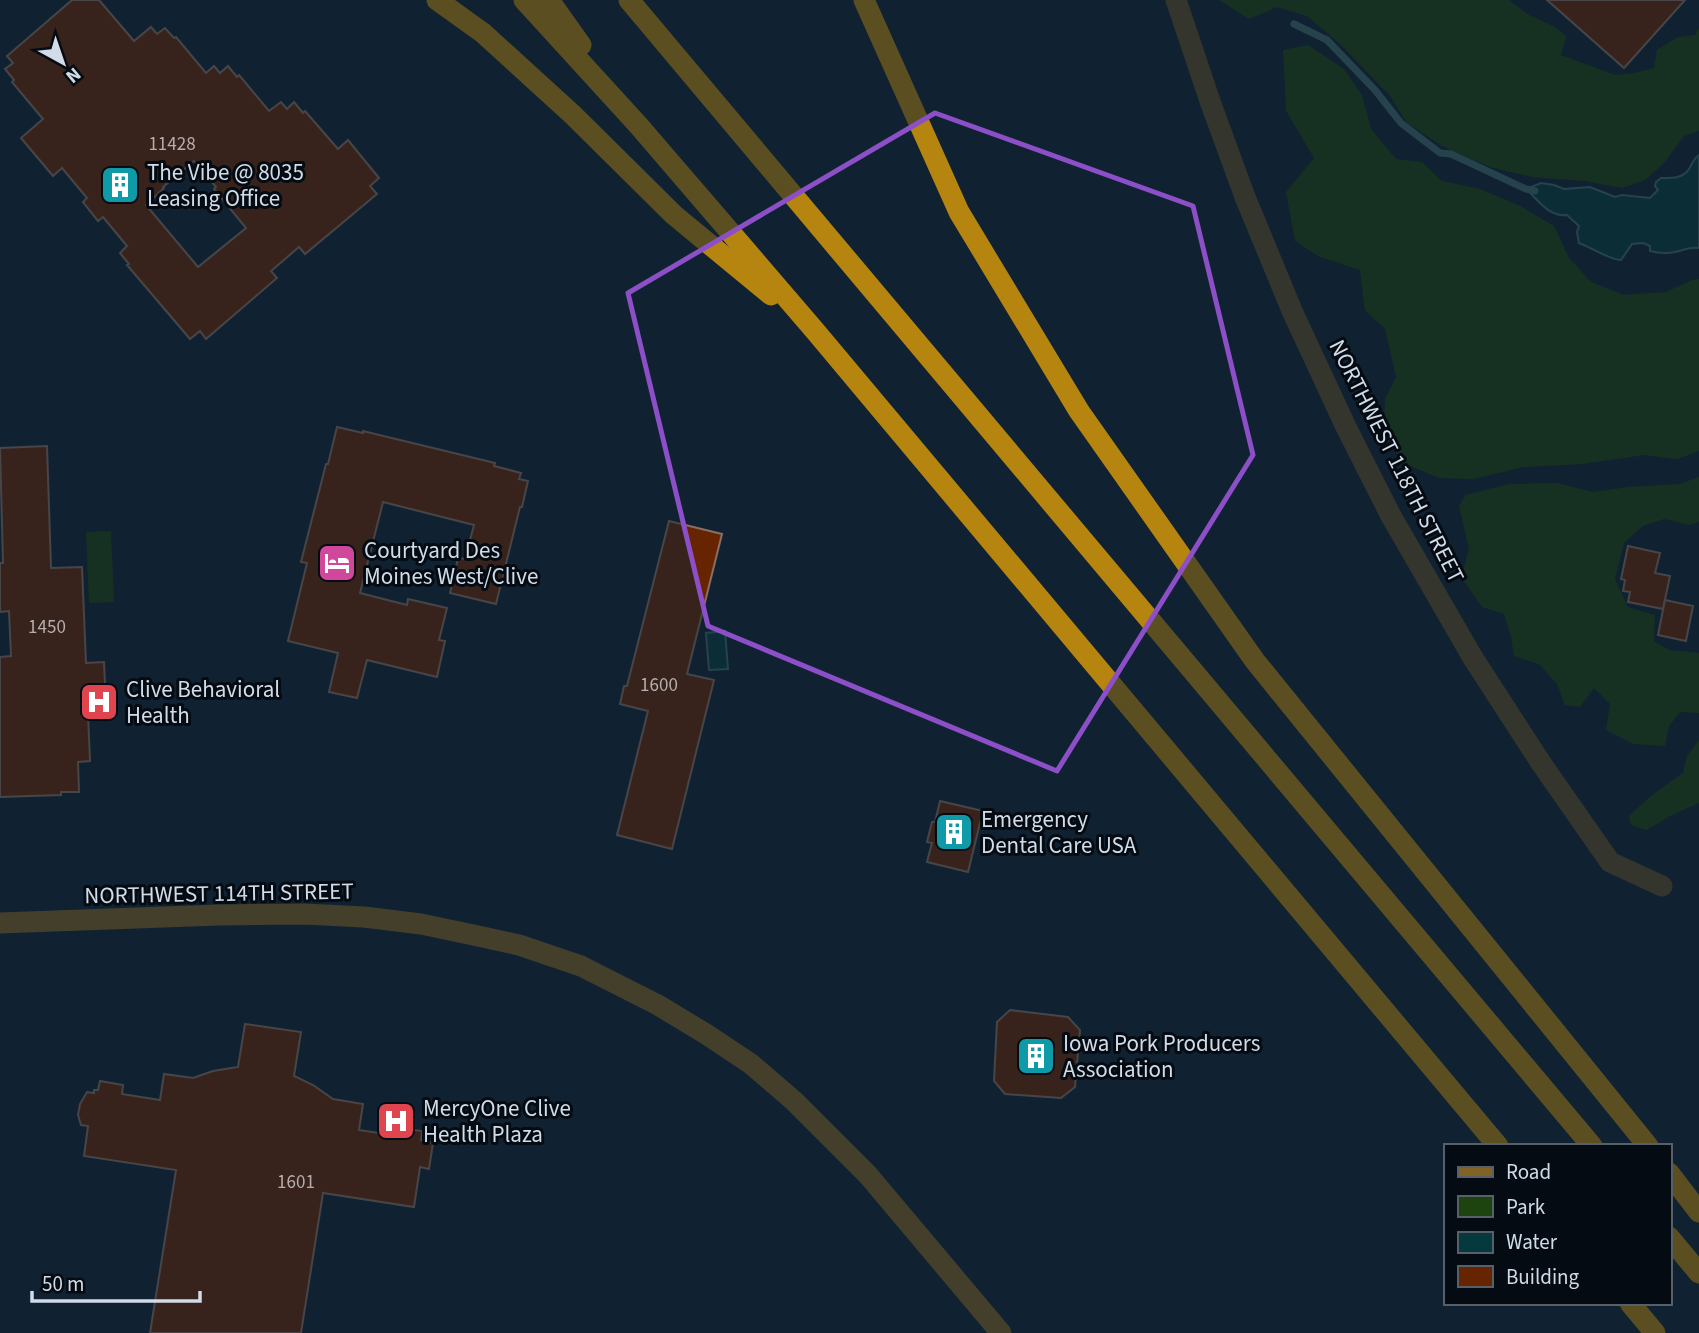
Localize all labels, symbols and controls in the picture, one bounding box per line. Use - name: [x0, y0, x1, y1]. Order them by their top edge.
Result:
- north arrow: [28, 28, 98, 98]
- text: N: [59, 60, 86, 89]
- house number: 11428: [148, 131, 196, 158]
- place label: The Vibe @ 8035 Leasing Office: [147, 156, 304, 215]
- building icon: The Vibe @ 8035 Leasing Office: [99, 164, 141, 206]
- street label: NORTHWEST 118TH STREET: [1321, 334, 1472, 589]
- place label: Courtyard Des Moines West/Clive: [364, 534, 538, 593]
- hotel icon: Courtyard Des Moines West/Clive: [316, 542, 358, 584]
- house number: 1450: [28, 614, 66, 641]
- house number: 1600: [640, 672, 678, 699]
- place label: Clive Behavioral Health: [126, 673, 280, 732]
- hospital icon: Clive Behavioral Health: [78, 681, 120, 723]
- place label: Emergency Dental Care USA: [981, 803, 1137, 862]
- building icon: Emergency Dental Care USA: [933, 811, 975, 853]
- street label: NORTHWEST 114TH STREET: [84, 875, 354, 912]
- place label: Iowa Pork Producers Association: [1063, 1027, 1260, 1086]
- building icon: Iowa Pork Producers Association: [1015, 1035, 1057, 1077]
- place label: MercyOne Clive Health Plaza: [423, 1092, 571, 1151]
- hospital icon: MercyOne Clive Health Plaza: [375, 1100, 417, 1142]
- legend: [1444, 1144, 1671, 1305]
- text: Road: [1506, 1157, 1551, 1187]
- house number: 1601: [277, 1169, 315, 1196]
- text: Park: [1506, 1192, 1546, 1222]
- text: Water: [1506, 1227, 1558, 1257]
- scale bar: [32, 1260, 200, 1304]
- text: Building: [1506, 1262, 1580, 1292]
- text: 50 m: [42, 1269, 84, 1299]

